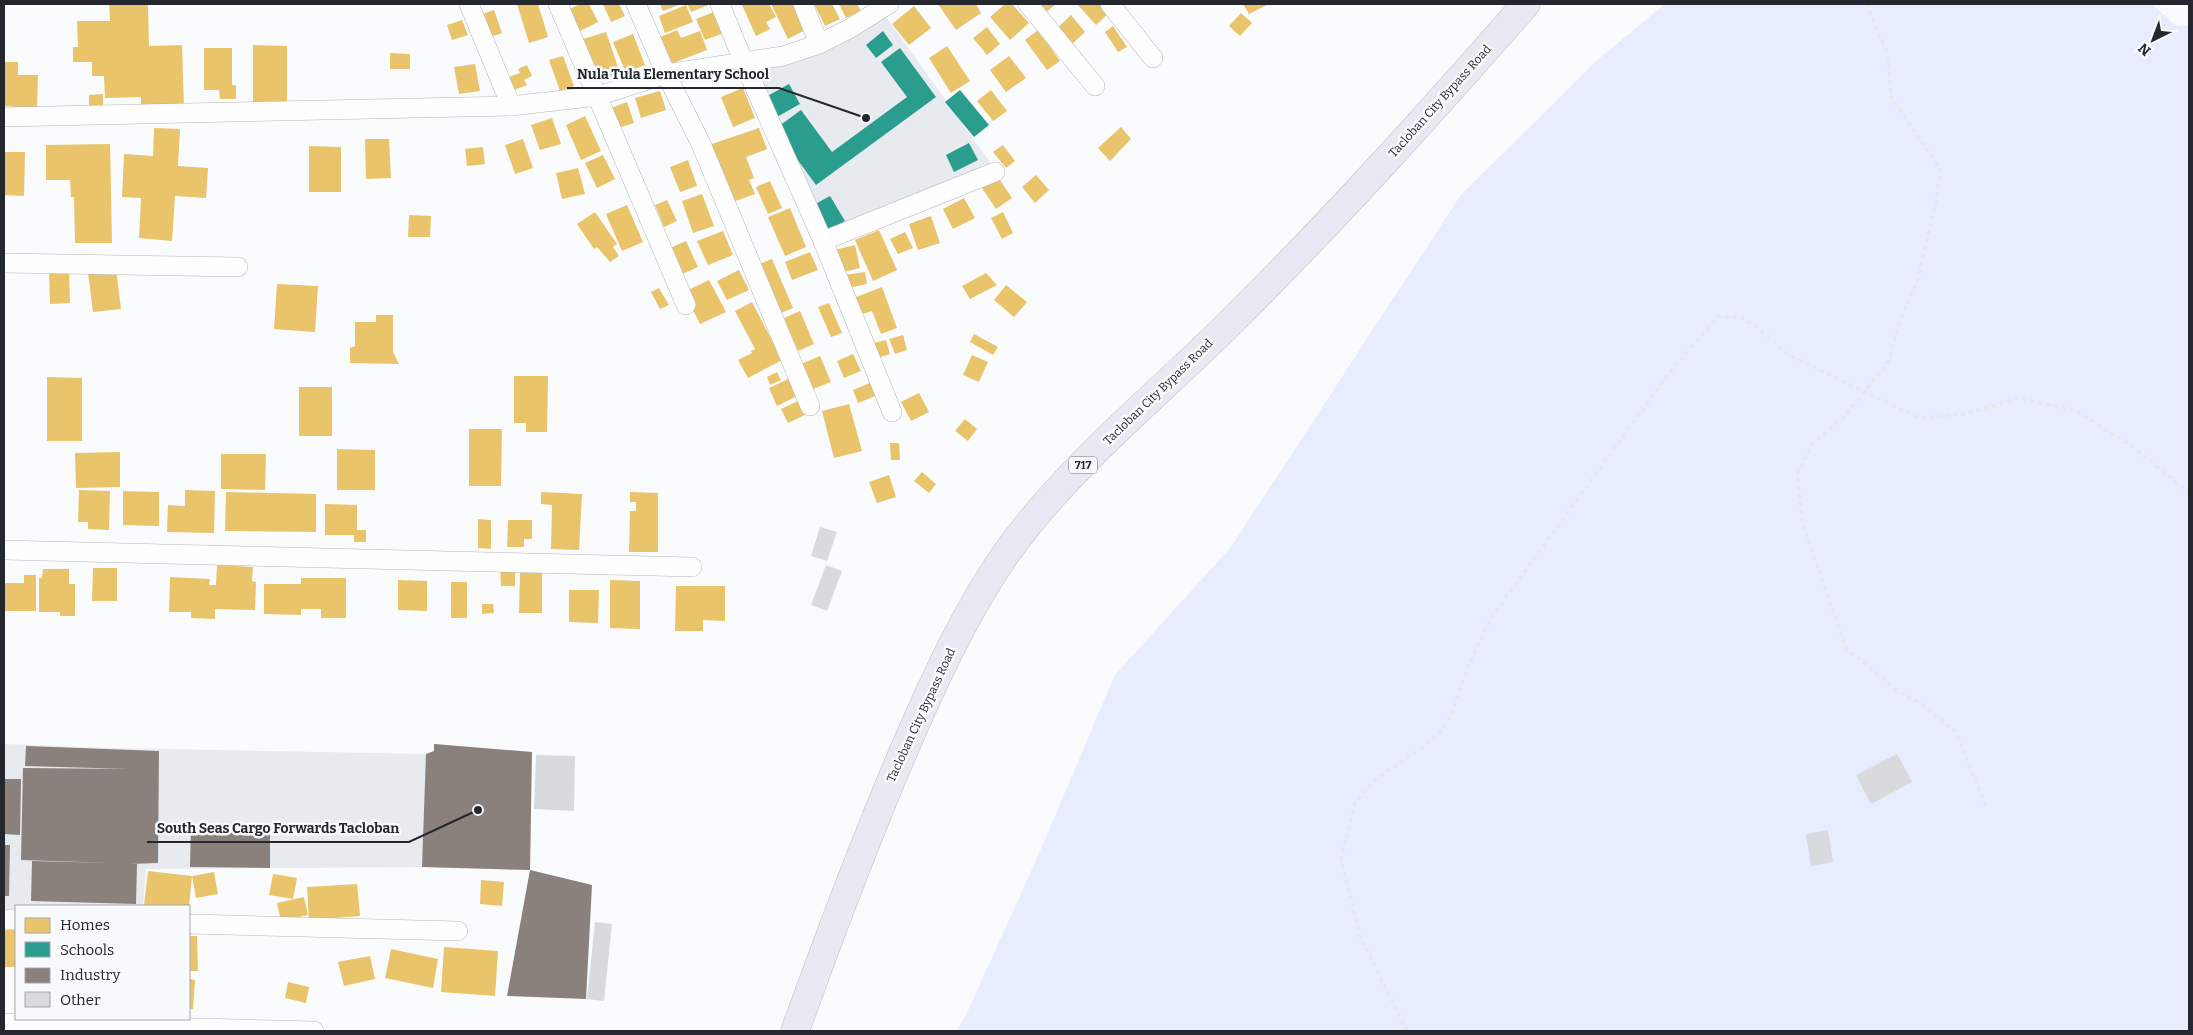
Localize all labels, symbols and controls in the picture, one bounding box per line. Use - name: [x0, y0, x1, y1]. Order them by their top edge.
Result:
- north arrow: [2128, 15, 2178, 65]
- text: N: [2135, 39, 2154, 59]
- street label: Tacloban City Bypass Road: [1386, 42, 1494, 160]
- callout: Nula Tula Elementary School: [567, 59, 779, 88]
- text: Nula Tula Elementary School: [577, 66, 770, 83]
- street label: Tacloban City Bypass Road: [1101, 336, 1215, 448]
- road number: 717: [1069, 456, 1097, 474]
- street label: Tacloban City Bypass Road: [884, 646, 958, 784]
- callout: South Seas Cargo Forwards Tacloban: [147, 813, 409, 842]
- text: South Seas Cargo Forwards Tacloban: [157, 820, 399, 837]
- legend: [15, 905, 190, 1020]
- text: Homes: [60, 916, 110, 934]
- text: Schools: [60, 941, 114, 959]
- text: Industry: [60, 966, 120, 984]
- text: Other: [60, 991, 101, 1009]

